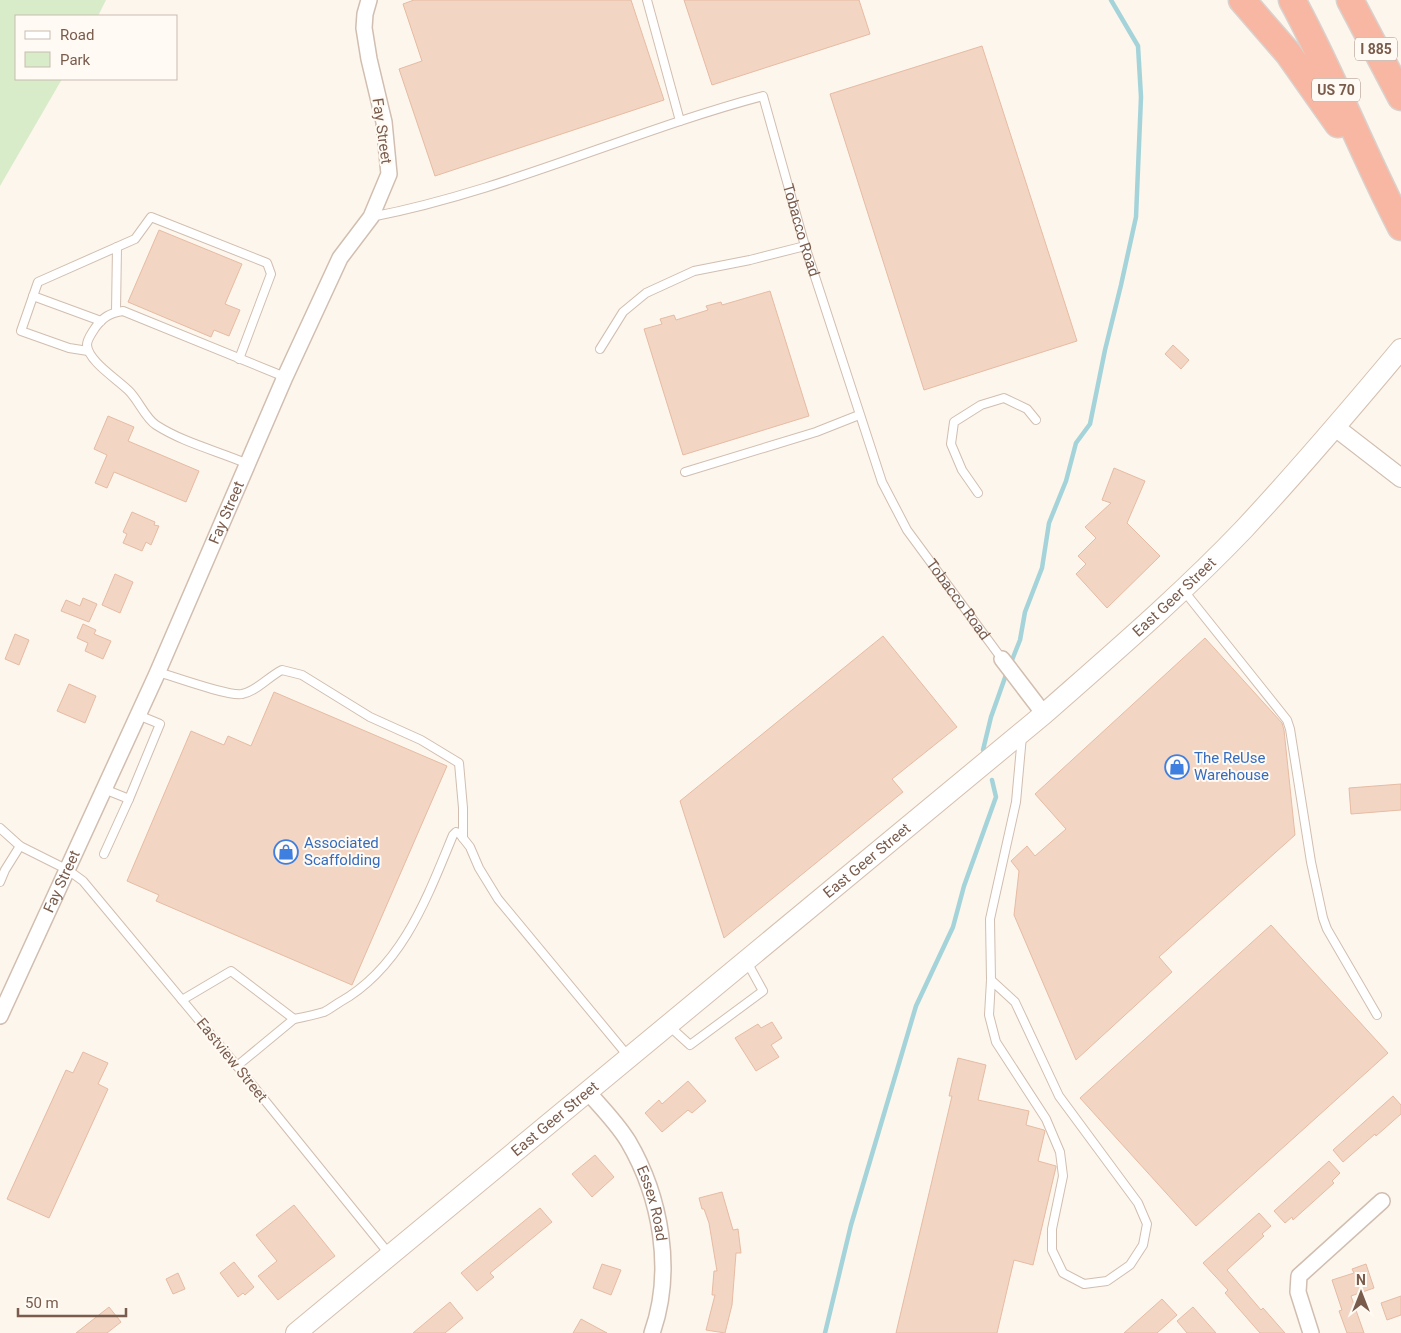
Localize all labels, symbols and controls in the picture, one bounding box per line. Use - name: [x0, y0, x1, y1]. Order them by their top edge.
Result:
- legend: [15, 15, 178, 80]
- text: Road: [60, 26, 94, 44]
- road number: I 885: [1355, 38, 1397, 61]
- text: Park: [60, 51, 91, 69]
- road number: US 70: [1312, 78, 1360, 102]
- street label: Fay Street: [368, 97, 396, 165]
- street label: Tobacco Road: [779, 182, 823, 279]
- street label: Fay Street: [205, 478, 248, 547]
- street label: East Geer Street: [1129, 554, 1220, 640]
- street label: Tobacco Road: [923, 556, 994, 643]
- place label: The ReUse Warehouse: [1194, 749, 1269, 784]
- shop icon: The ReUse Warehouse: [1164, 754, 1190, 780]
- street label: East Geer Street: [820, 819, 914, 902]
- place label: Associated Scaffolding: [304, 834, 380, 869]
- shop icon: Associated Scaffolding: [273, 839, 299, 865]
- street label: Fay Street: [40, 847, 84, 916]
- street label: Eastview Street: [193, 1014, 271, 1106]
- street label: East Geer Street: [508, 1077, 602, 1160]
- street label: Essex Road: [633, 1163, 670, 1242]
- north arrow: [1336, 1268, 1386, 1318]
- text: N: [1356, 1272, 1366, 1288]
- scale bar: [18, 1286, 125, 1318]
- text: 50 m: [25, 1294, 59, 1312]

